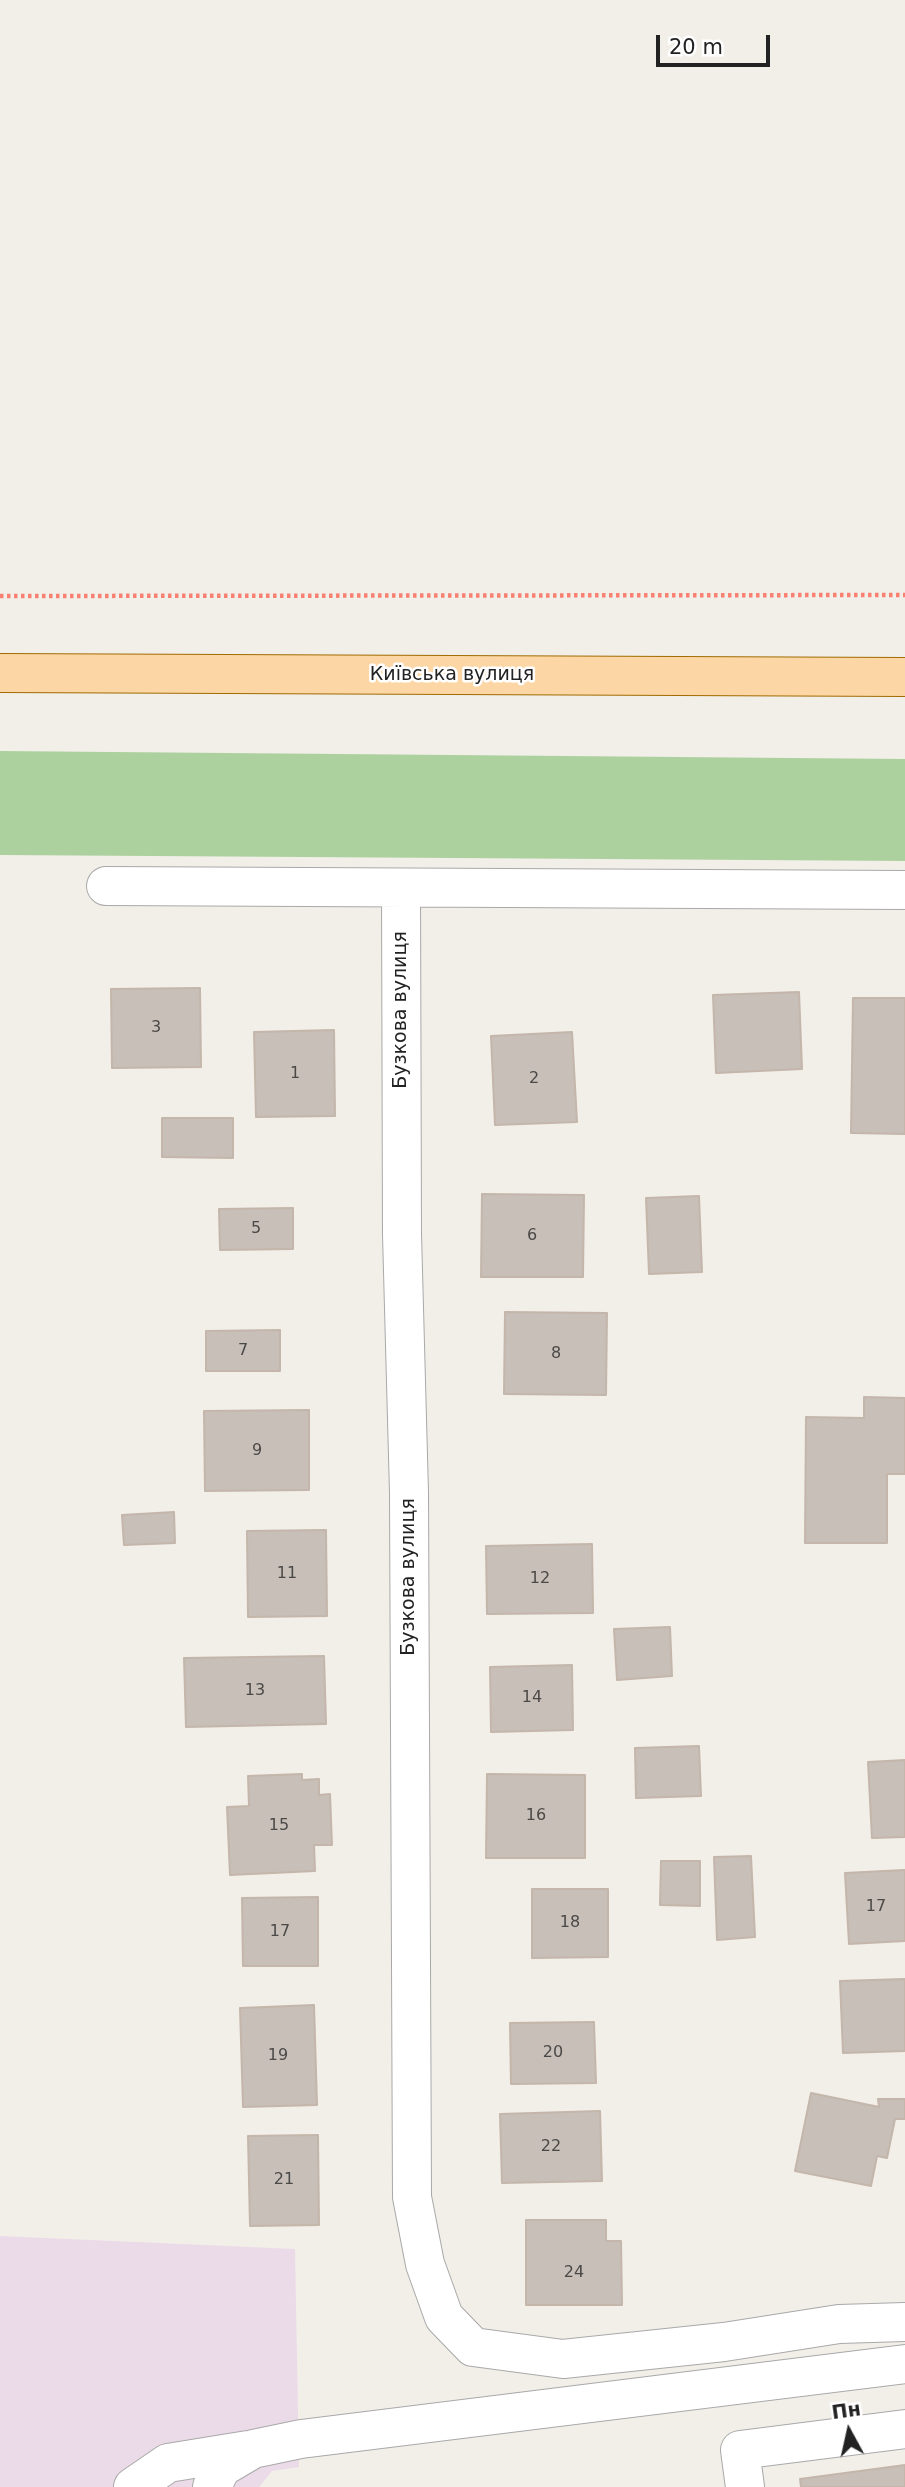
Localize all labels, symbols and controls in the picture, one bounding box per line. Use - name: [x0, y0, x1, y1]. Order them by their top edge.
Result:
- scale bar: [660, 21, 774, 65]
- text: 20 m: [669, 35, 723, 59]
- street label: Київська вулиця: [370, 664, 534, 686]
- street label: Бузкова вулиця: [390, 931, 412, 1089]
- house number: 3: [151, 1018, 161, 1038]
- house number: 1: [290, 1064, 300, 1084]
- house number: 2: [529, 1069, 539, 1089]
- house number: 5: [251, 1219, 261, 1239]
- house number: 6: [527, 1226, 537, 1246]
- house number: 7: [238, 1341, 248, 1361]
- house number: 8: [551, 1344, 561, 1364]
- house number: 9: [252, 1441, 262, 1461]
- street label: Бузкова вулиця: [398, 1498, 420, 1656]
- house number: 11: [277, 1564, 297, 1584]
- house number: 12: [530, 1569, 550, 1589]
- house number: 13: [245, 1681, 265, 1701]
- house number: 14: [522, 1688, 542, 1708]
- house number: 16: [526, 1806, 546, 1826]
- house number: 15: [269, 1816, 289, 1836]
- house number: 17: [866, 1897, 886, 1917]
- house number: 18: [560, 1913, 580, 1933]
- house number: 17: [270, 1922, 290, 1942]
- house number: 20: [543, 2043, 563, 2063]
- house number: 19: [268, 2046, 288, 2066]
- house number: 22: [541, 2137, 561, 2157]
- house number: 21: [274, 2170, 294, 2190]
- house number: 24: [564, 2263, 584, 2283]
- north arrow: [814, 2396, 884, 2466]
- text: Пн: [830, 2397, 862, 2423]

